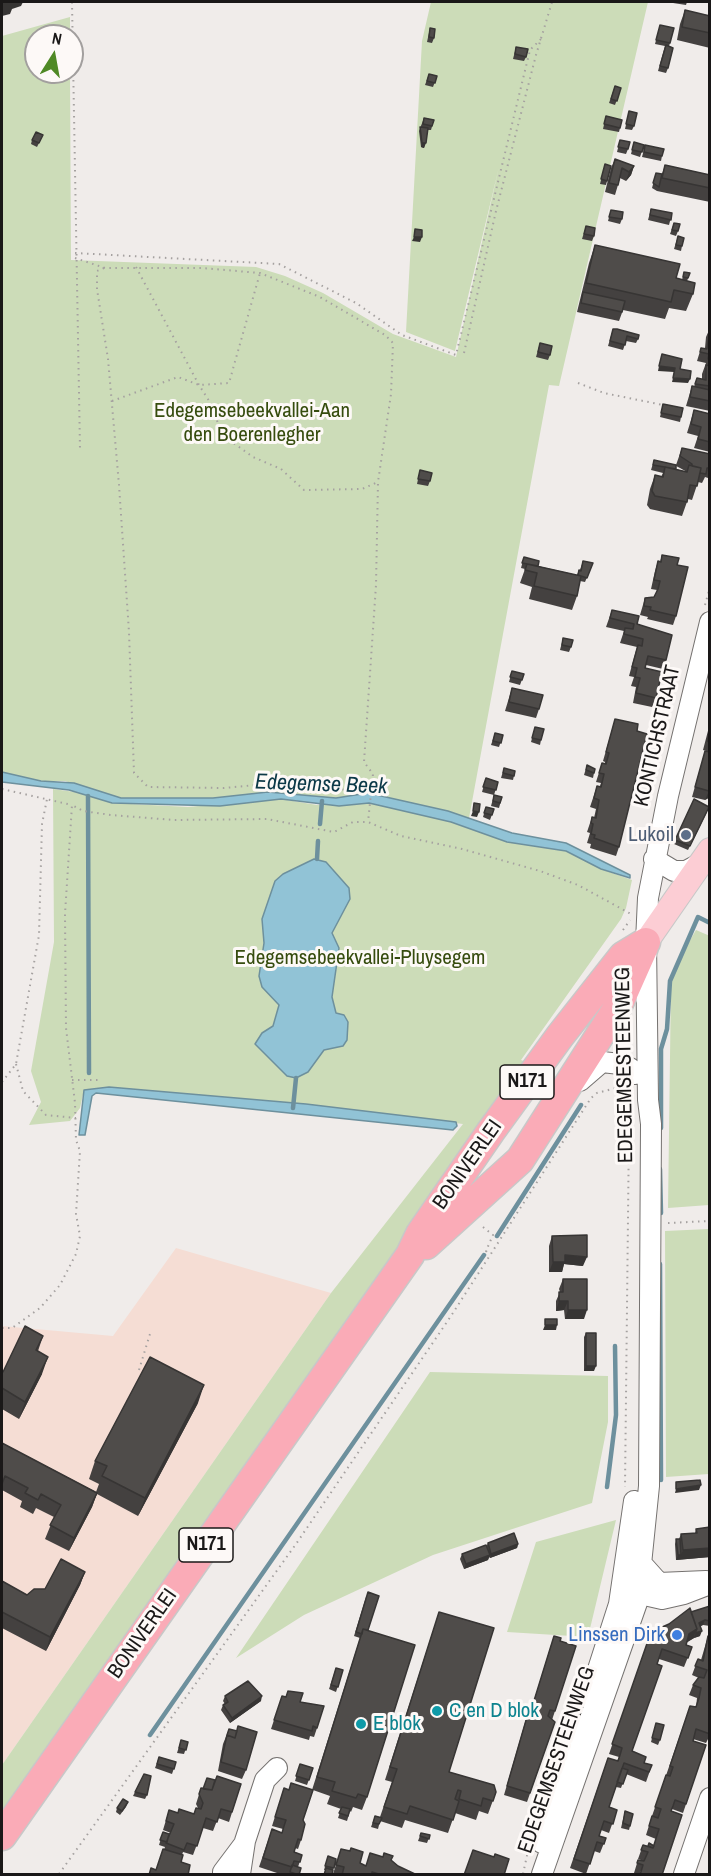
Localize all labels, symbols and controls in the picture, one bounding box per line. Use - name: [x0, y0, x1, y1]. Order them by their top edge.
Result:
- north arrow: [24, 24, 84, 84]
- text: N: [50, 27, 64, 50]
- park label: Edegemsebeekvallei-Aan den Boerenlegher: [154, 398, 350, 448]
- street label: KONTICHSTRAAT: [630, 663, 686, 809]
- water label: Edegemse Beek: [254, 769, 388, 801]
- place label: Lukoil: [628, 822, 674, 848]
- marker: Lukoil: [679, 828, 693, 842]
- park label: Edegemsebeekvallei-Pluysegem: [235, 945, 485, 971]
- street label: EDEGEMSESTEENWEG: [611, 967, 639, 1163]
- road number: N171: [500, 1065, 554, 1099]
- street label: BONIVERLEI: [428, 1115, 508, 1215]
- road number: N171: [179, 1528, 233, 1562]
- street label: BONIVERLEI: [103, 1584, 183, 1684]
- place label: Linssen Dirk: [568, 1622, 665, 1648]
- marker: Linssen Dirk: [670, 1628, 684, 1642]
- street label: EDEGEMSESTEENWEG: [513, 1663, 601, 1857]
- place label: C en D blok: [449, 1698, 539, 1724]
- marker: C en D blok: [430, 1704, 444, 1718]
- place label: E blok: [373, 1711, 421, 1737]
- marker: E blok: [354, 1717, 368, 1731]

